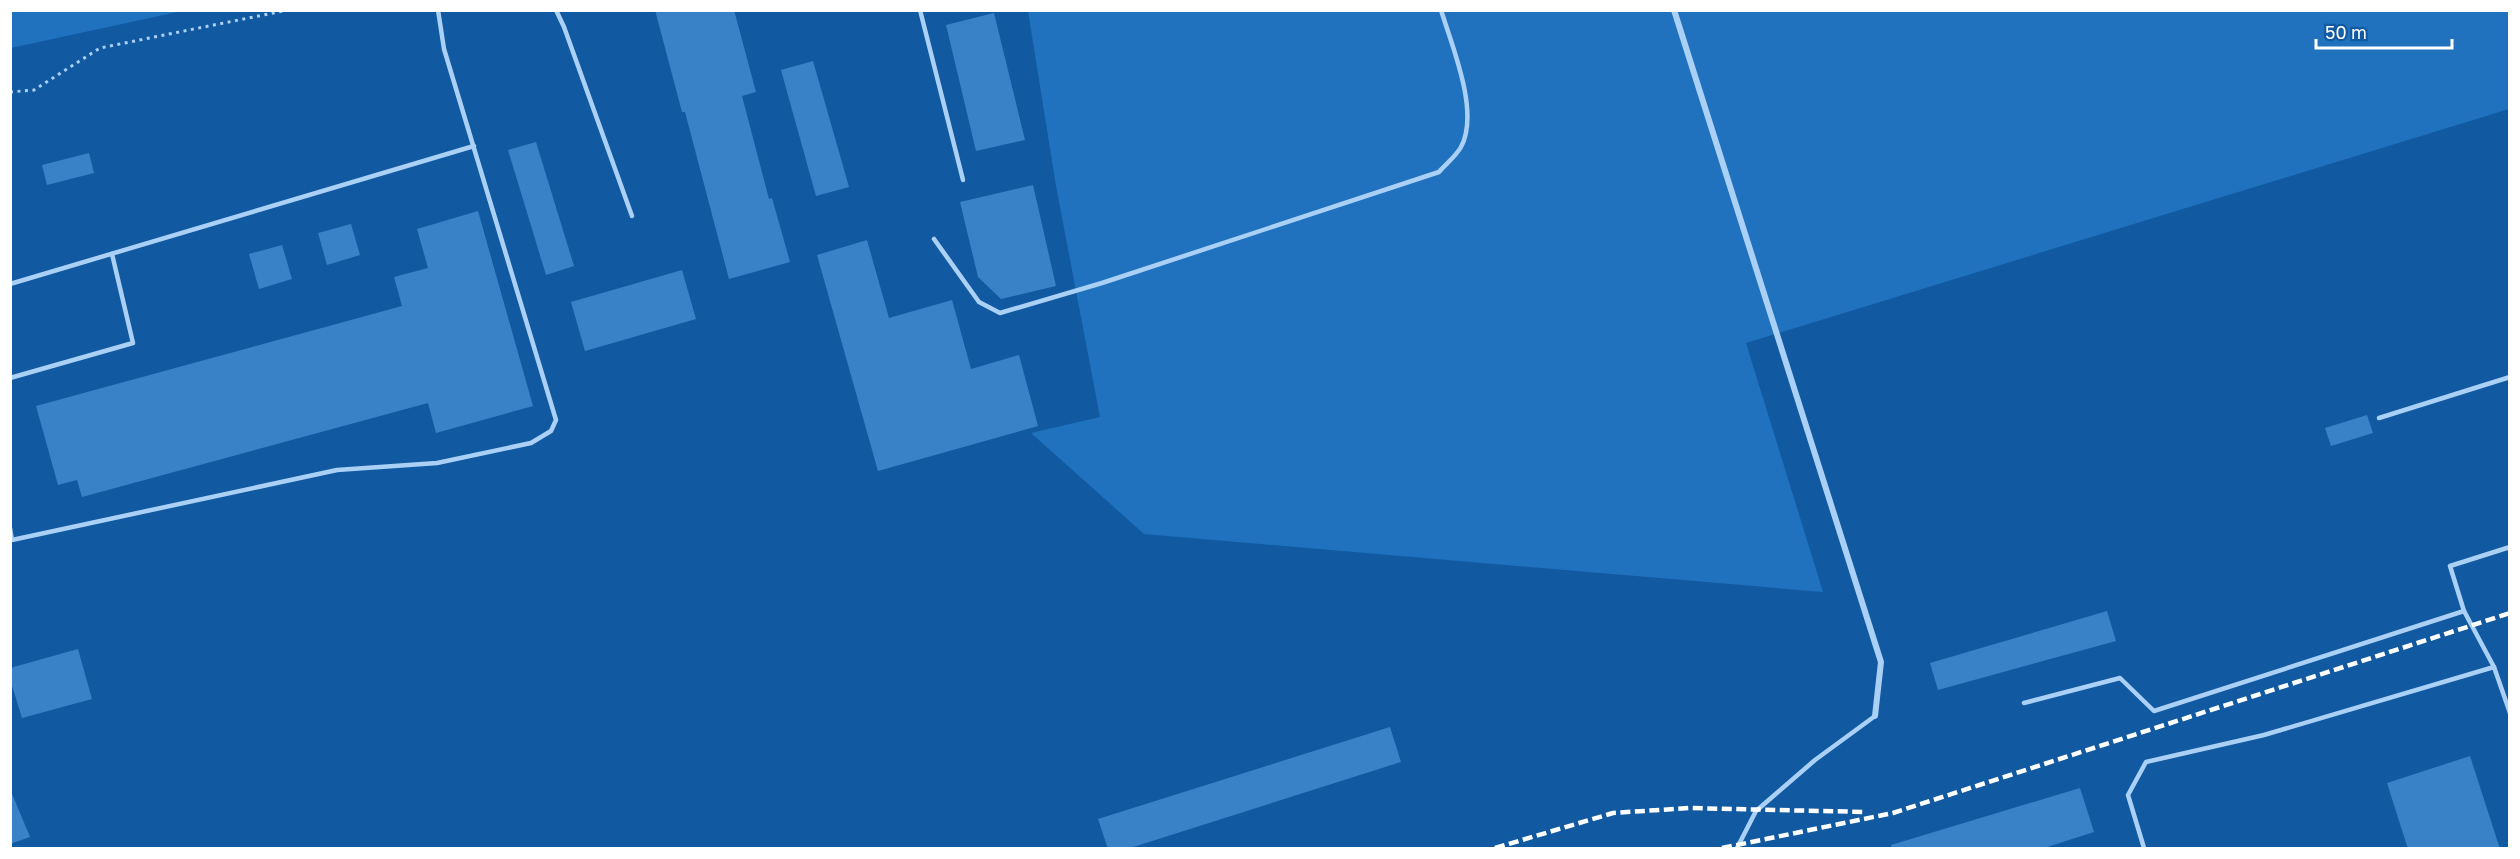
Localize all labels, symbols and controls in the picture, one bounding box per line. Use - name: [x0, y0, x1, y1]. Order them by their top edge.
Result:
- scale bar: [2316, 12, 2452, 50]
- text: 50 m: [2325, 21, 2367, 43]

